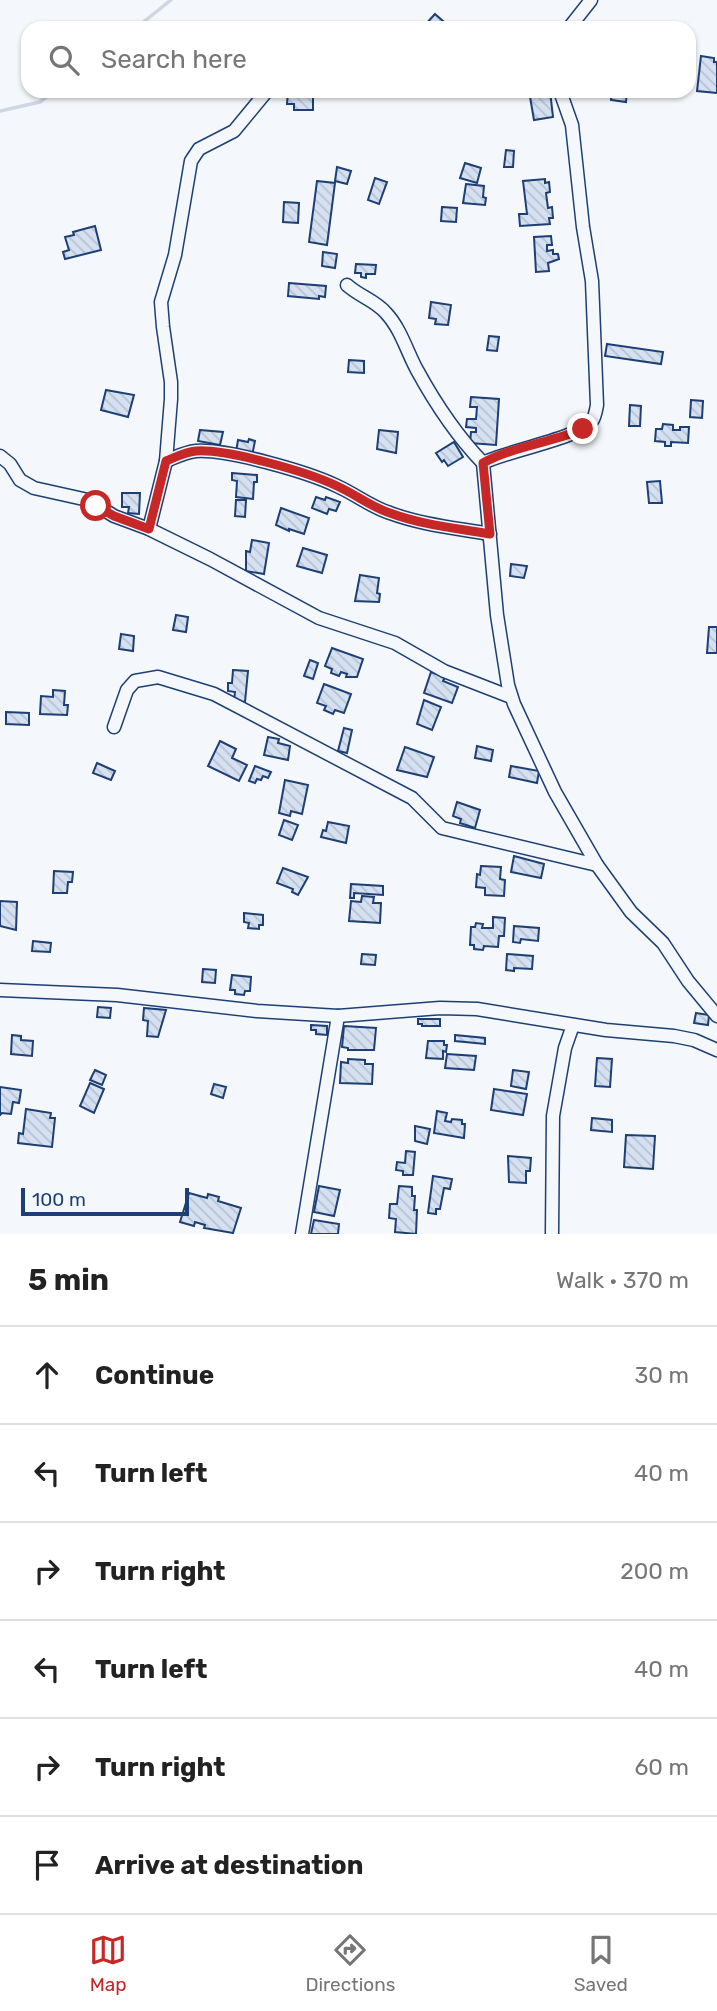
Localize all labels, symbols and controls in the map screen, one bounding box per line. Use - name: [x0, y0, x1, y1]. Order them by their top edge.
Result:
- search box: [21, 21, 696, 98]
- icon: search: [45, 41, 83, 79]
- text: Search here: [101, 44, 247, 75]
- route end: [567, 413, 598, 444]
- route start: [80, 490, 111, 521]
- scale bar: [21, 1185, 189, 1217]
- text: 100 m: [32, 1188, 86, 1211]
- text: 5 min: [28, 1262, 109, 1298]
- text: Walk · 370 m: [556, 1266, 689, 1294]
- icon: ahead: [28, 1356, 66, 1394]
- text: Continue: [95, 1360, 214, 1391]
- text: 30 m: [634, 1361, 689, 1389]
- icon: left: [28, 1454, 66, 1492]
- text: Turn left: [95, 1458, 207, 1489]
- text: 40 m: [634, 1459, 689, 1487]
- icon: right: [28, 1552, 66, 1590]
- text: Turn right: [95, 1556, 225, 1587]
- text: 200 m: [620, 1557, 689, 1585]
- icon: left: [28, 1650, 66, 1688]
- text: Turn left: [95, 1654, 207, 1685]
- text: 40 m: [634, 1655, 689, 1683]
- icon: right: [28, 1748, 66, 1786]
- text: Turn right: [95, 1752, 225, 1783]
- text: 60 m: [634, 1753, 689, 1781]
- icon: arrive: [28, 1846, 66, 1884]
- text: Arrive at destination: [95, 1850, 363, 1881]
- tab: Map: [89, 1931, 127, 1996]
- tab: Directions: [305, 1931, 395, 1996]
- tab: Saved: [574, 1931, 628, 1996]

